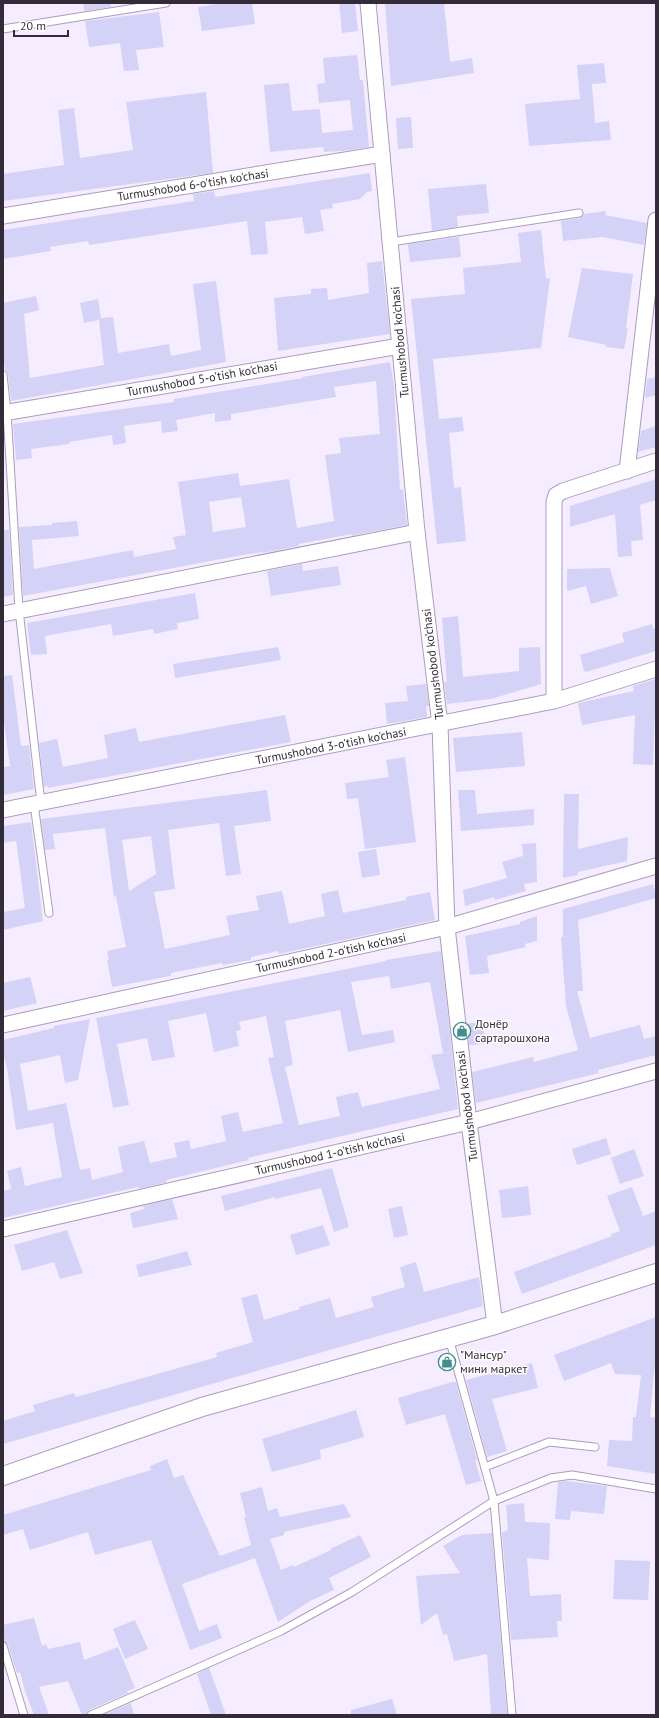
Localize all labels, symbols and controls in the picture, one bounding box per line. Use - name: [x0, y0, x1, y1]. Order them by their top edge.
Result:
- scale bar: [14, 12, 68, 38]
- text: 20 m: [20, 18, 46, 33]
- street label: Turmushobod 6-o'tish ko'chasi: [116, 165, 270, 204]
- street label: Turmushobod ko'chasi: [387, 286, 412, 398]
- street label: Turmushobod 5-o'tish ko'chasi: [125, 358, 279, 399]
- street label: Turmushobod ko'chasi: [418, 608, 447, 720]
- street label: Turmushobod 3-o'tish ko'chasi: [254, 724, 408, 767]
- street label: Turmushobod 2-o'tish ko'chasi: [254, 929, 407, 976]
- place label: Донёр сартарошхона: [475, 1016, 550, 1045]
- shop icon: Донёр сартарошхона: [452, 1021, 472, 1041]
- street label: Turmushobod ko'chasi: [452, 1050, 481, 1162]
- street label: Turmushobod 1-o'tish ko'chasi: [254, 1129, 406, 1178]
- place label: "Мансур" мини маркет: [460, 1347, 527, 1376]
- shop icon: "Мансур" мини маркет: [437, 1352, 457, 1372]

